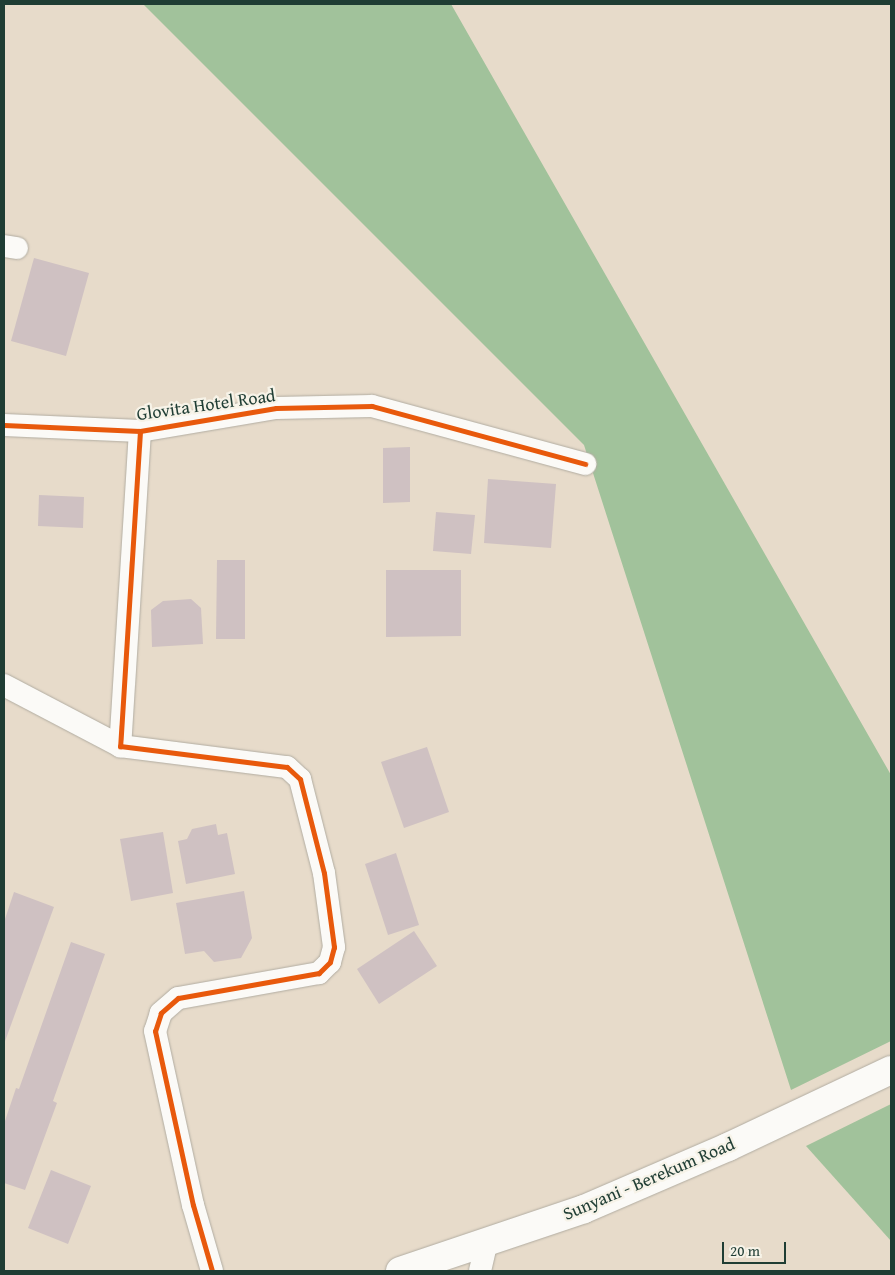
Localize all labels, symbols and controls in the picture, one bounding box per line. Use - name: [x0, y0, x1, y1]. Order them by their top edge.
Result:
- street label: Glovita Hotel Road: [135, 385, 277, 425]
- street label: Sunyani - Berekum Road: [560, 1133, 738, 1225]
- scale bar: [725, 1232, 789, 1264]
- text: 20 m: [730, 1240, 760, 1261]

